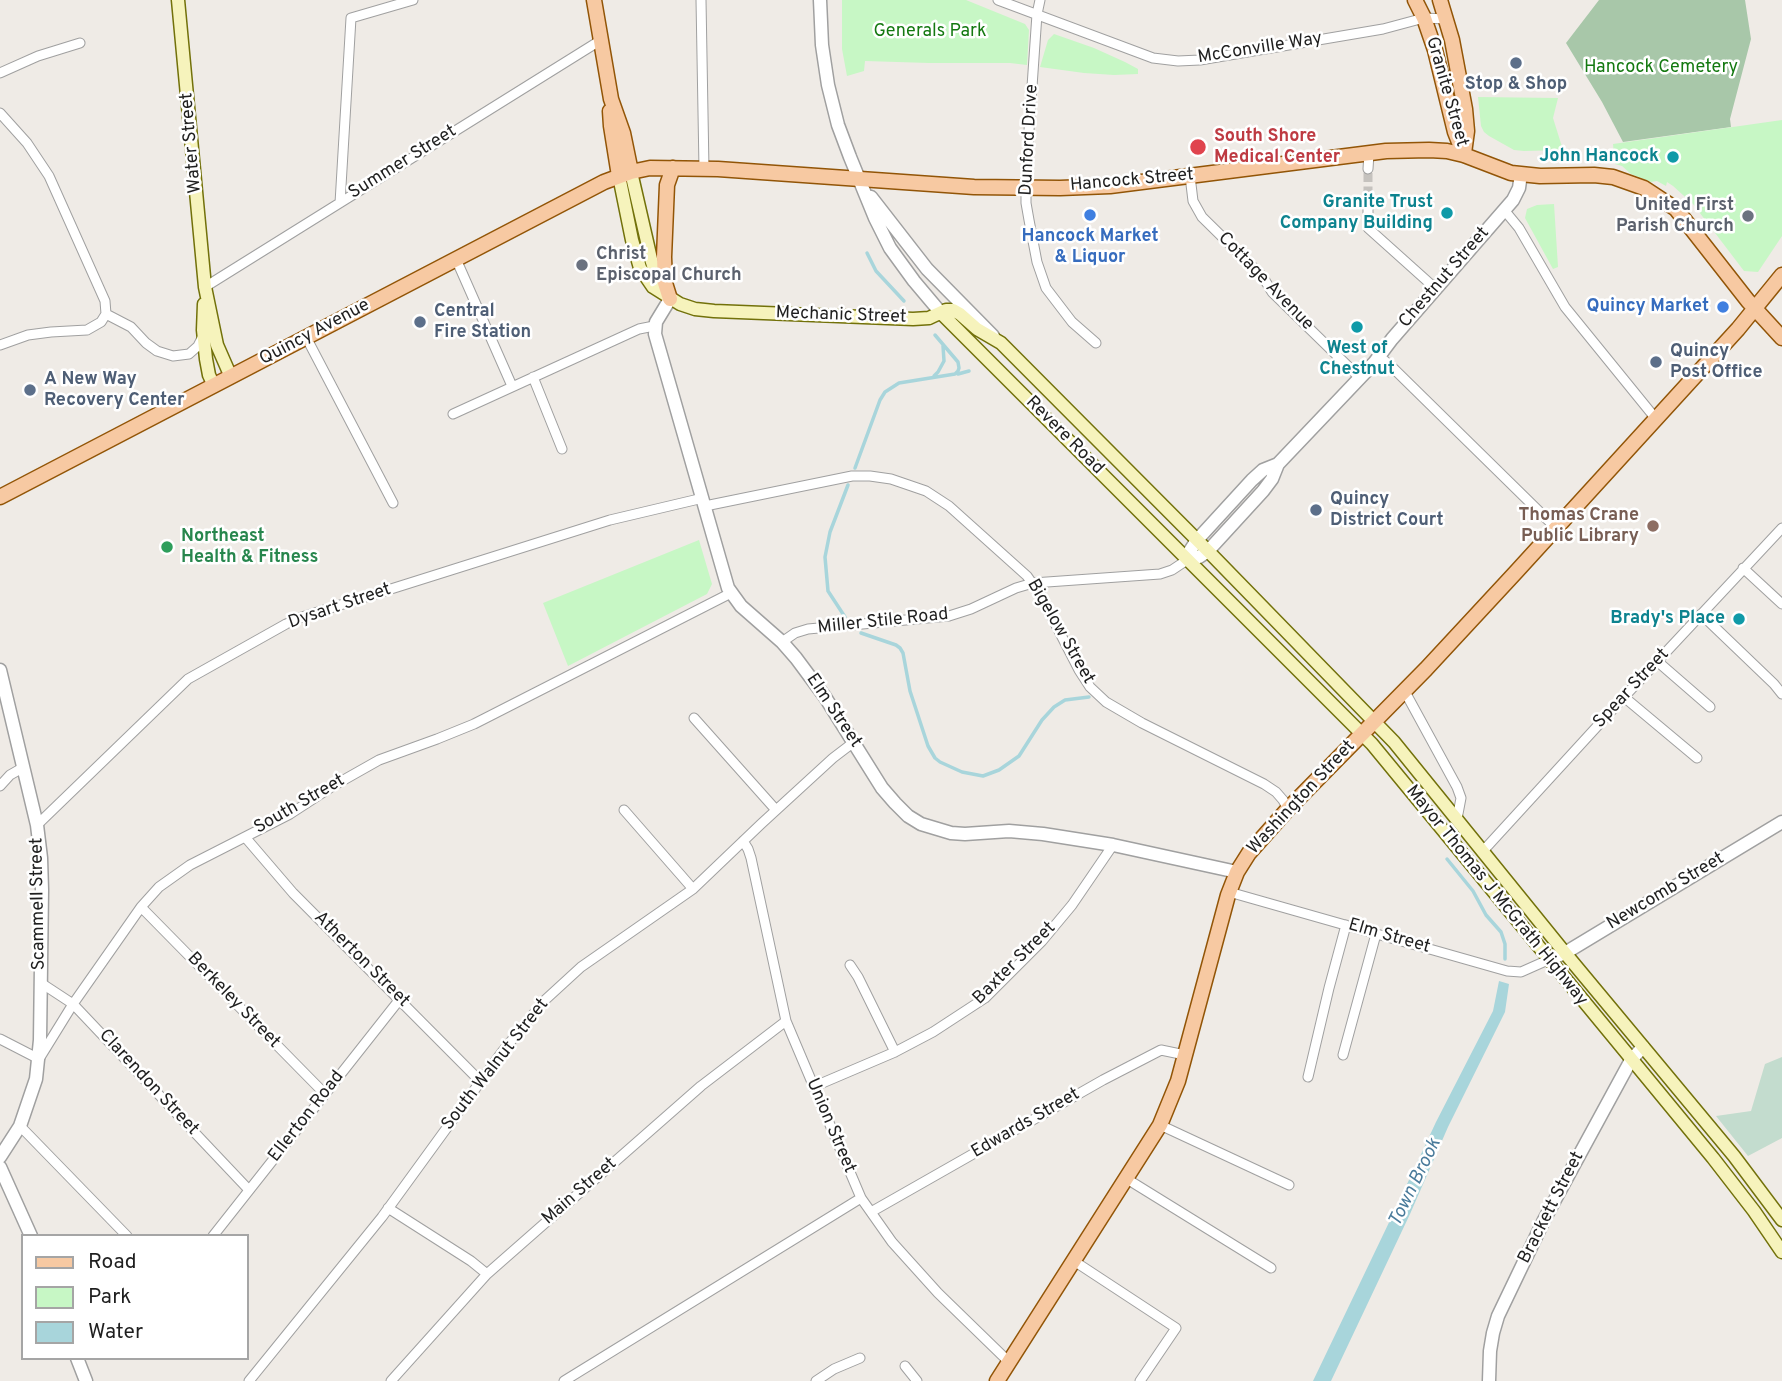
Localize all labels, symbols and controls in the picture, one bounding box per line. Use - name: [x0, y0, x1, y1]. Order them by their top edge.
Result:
- park label: Generals Park: [873, 21, 987, 43]
- street label: McConville Way: [1196, 28, 1324, 70]
- street label: Granite Street: [1420, 34, 1472, 150]
- marker: Stop & Shop: [1508, 55, 1524, 71]
- park label: Hancock Cemetery: [1584, 57, 1738, 79]
- place label: Stop & Shop: [1465, 74, 1567, 96]
- street label: Dunford Drive: [1016, 84, 1044, 196]
- street label: Water Street: [177, 92, 207, 194]
- street label: Summer Street: [345, 121, 461, 205]
- place label: South Shore Medical Center: [1214, 126, 1340, 168]
- marker: South Shore Medical Center: [1188, 137, 1208, 157]
- place label: John Hancock: [1539, 146, 1659, 168]
- marker: John Hancock: [1665, 149, 1681, 165]
- street label: Hancock Street: [1069, 165, 1195, 197]
- place label: Granite Trust Company Building: [1280, 192, 1433, 234]
- place label: United First Parish Church: [1616, 195, 1734, 238]
- marker: Granite Trust Company Building: [1439, 205, 1455, 221]
- marker: Hancock Market & Liquor: [1082, 207, 1098, 223]
- marker: United First Parish Church: [1740, 208, 1756, 224]
- street label: Chestnut Street: [1395, 223, 1495, 333]
- place label: Hancock Market & Liquor: [1022, 226, 1158, 268]
- street label: Cottage Avenue: [1213, 228, 1317, 336]
- place label: Christ Episcopal Church: [596, 244, 742, 286]
- marker: Christ Episcopal Church: [574, 257, 590, 273]
- street label: Quincy Avenue: [256, 295, 374, 371]
- place label: Quincy Market: [1586, 296, 1709, 318]
- marker: Quincy Market: [1715, 299, 1731, 315]
- place label: Central Fire Station: [434, 301, 531, 344]
- street label: Mechanic Street: [775, 303, 907, 329]
- marker: Central Fire Station: [412, 314, 428, 330]
- marker: West of Chestnut: [1349, 319, 1365, 335]
- place label: West of Chestnut: [1319, 338, 1395, 380]
- place label: Quincy Post Office: [1670, 341, 1763, 384]
- marker: Quincy Post Office: [1648, 354, 1664, 370]
- place label: A New Way Recovery Center: [44, 369, 185, 412]
- marker: A New Way Recovery Center: [22, 382, 38, 398]
- street label: Revere Road: [1020, 392, 1108, 480]
- place label: Quincy District Court: [1330, 489, 1443, 532]
- marker: Quincy District Court: [1308, 502, 1324, 518]
- place label: Thomas Crane Public Library: [1519, 505, 1639, 548]
- marker: Thomas Crane Public Library: [1645, 518, 1661, 534]
- place label: Northeast Health & Fitness: [181, 526, 318, 568]
- marker: Northeast Health & Fitness: [159, 539, 175, 555]
- street label: Bigelow Street: [1021, 576, 1099, 688]
- street label: Dysart Street: [286, 579, 394, 635]
- street label: Miller Stile Road: [816, 604, 950, 640]
- place label: Brady's Place: [1610, 608, 1725, 630]
- marker: Brady's Place: [1731, 611, 1747, 627]
- street label: Spear Street: [1590, 645, 1674, 733]
- street label: Elm Street: [800, 670, 866, 752]
- street label: Washington Street: [1244, 736, 1360, 860]
- street label: South Street: [251, 770, 349, 840]
- street label: Mayor Thomas J McGrath Highway: [1400, 781, 1592, 1011]
- street label: Scammell Street: [27, 837, 51, 971]
- street label: Newcomb Street: [1603, 848, 1729, 936]
- street label: Atherton Street: [309, 908, 413, 1012]
- street label: Elm Street: [1345, 915, 1433, 959]
- street label: Baxter Street: [969, 918, 1061, 1010]
- street label: Berkeley Street: [182, 949, 284, 1053]
- street label: South Walnut Street: [438, 995, 554, 1135]
- street label: Clarendon Street: [93, 1026, 203, 1140]
- street label: Ellerton Road: [265, 1067, 349, 1167]
- street label: Union Street: [800, 1075, 860, 1177]
- street label: Edwards Street: [968, 1084, 1084, 1164]
- water label: Town Brook: [1385, 1135, 1447, 1231]
- street label: Brackett Street: [1514, 1148, 1590, 1268]
- street label: Main Street: [538, 1154, 622, 1230]
- legend: [21, 1234, 248, 1360]
- text: Road: [88, 1249, 137, 1276]
- text: Park: [88, 1284, 131, 1311]
- text: Water: [88, 1319, 143, 1346]

